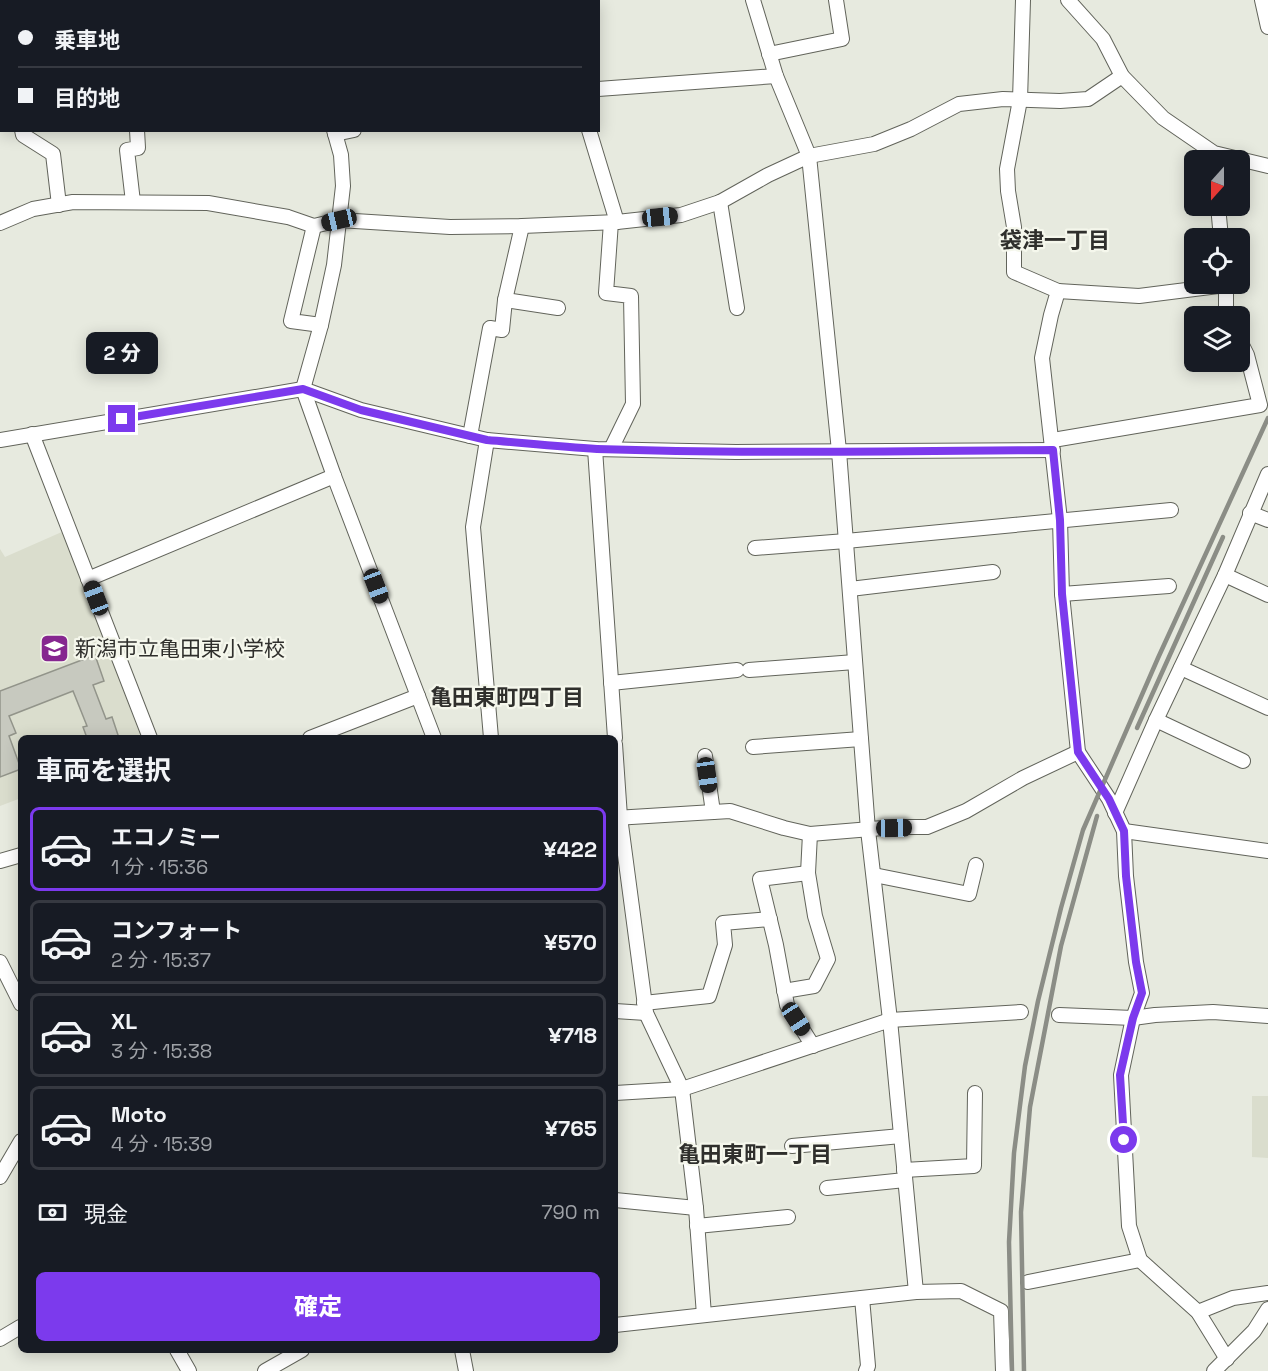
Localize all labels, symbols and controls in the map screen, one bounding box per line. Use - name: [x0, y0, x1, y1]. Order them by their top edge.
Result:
- text: 乗車地: [54, 26, 120, 54]
- text: 目的地: [54, 84, 120, 112]
- north arrow: [1184, 150, 1250, 216]
- map controls: [1184, 150, 1250, 372]
- car: [641, 206, 679, 228]
- car: [319, 207, 359, 233]
- district label: 袋津一丁目: [1000, 226, 1110, 254]
- button: locate: [1184, 228, 1250, 294]
- button: layers: [1184, 306, 1250, 372]
- callout: 2 分: [86, 332, 158, 374]
- text: 2 分: [104, 340, 140, 366]
- route end: [108, 405, 135, 432]
- car: [361, 566, 391, 606]
- car: [81, 578, 111, 618]
- school or university icon: 新潟市立亀田東小学校: [38, 632, 70, 664]
- place label: 新潟市立亀田東小学校: [75, 635, 285, 662]
- district label: 亀田東町四丁目: [430, 683, 584, 711]
- text: 車両を選択: [36, 753, 171, 788]
- car: [696, 756, 718, 794]
- car: [876, 819, 912, 837]
- icon: car: [39, 822, 93, 876]
- text: エコノミー: [111, 823, 221, 851]
- text: ¥422: [543, 835, 597, 863]
- text: 1 分 · 15:36: [111, 854, 208, 880]
- icon: car: [39, 915, 93, 969]
- text: コンフォート: [111, 916, 242, 944]
- text: ¥570: [544, 928, 597, 956]
- text: 2 分 · 15:37: [111, 947, 211, 973]
- car: [779, 999, 813, 1039]
- text: XL: [111, 1007, 137, 1035]
- icon: car: [39, 1008, 93, 1062]
- text: ¥718: [548, 1021, 597, 1049]
- text: 3 分 · 15:38: [111, 1038, 212, 1064]
- text: Moto: [111, 1100, 167, 1128]
- icon: car: [39, 1101, 93, 1155]
- text: ¥765: [544, 1114, 597, 1142]
- route start: [1110, 1126, 1137, 1153]
- text: 4 分 · 15:39: [111, 1131, 212, 1157]
- district label: 亀田東町一丁目: [678, 1140, 832, 1168]
- icon: cash: [36, 1196, 69, 1229]
- text: 790 m: [541, 1199, 600, 1225]
- text: 現金: [84, 1200, 128, 1228]
- button: 確定: [36, 1272, 600, 1341]

